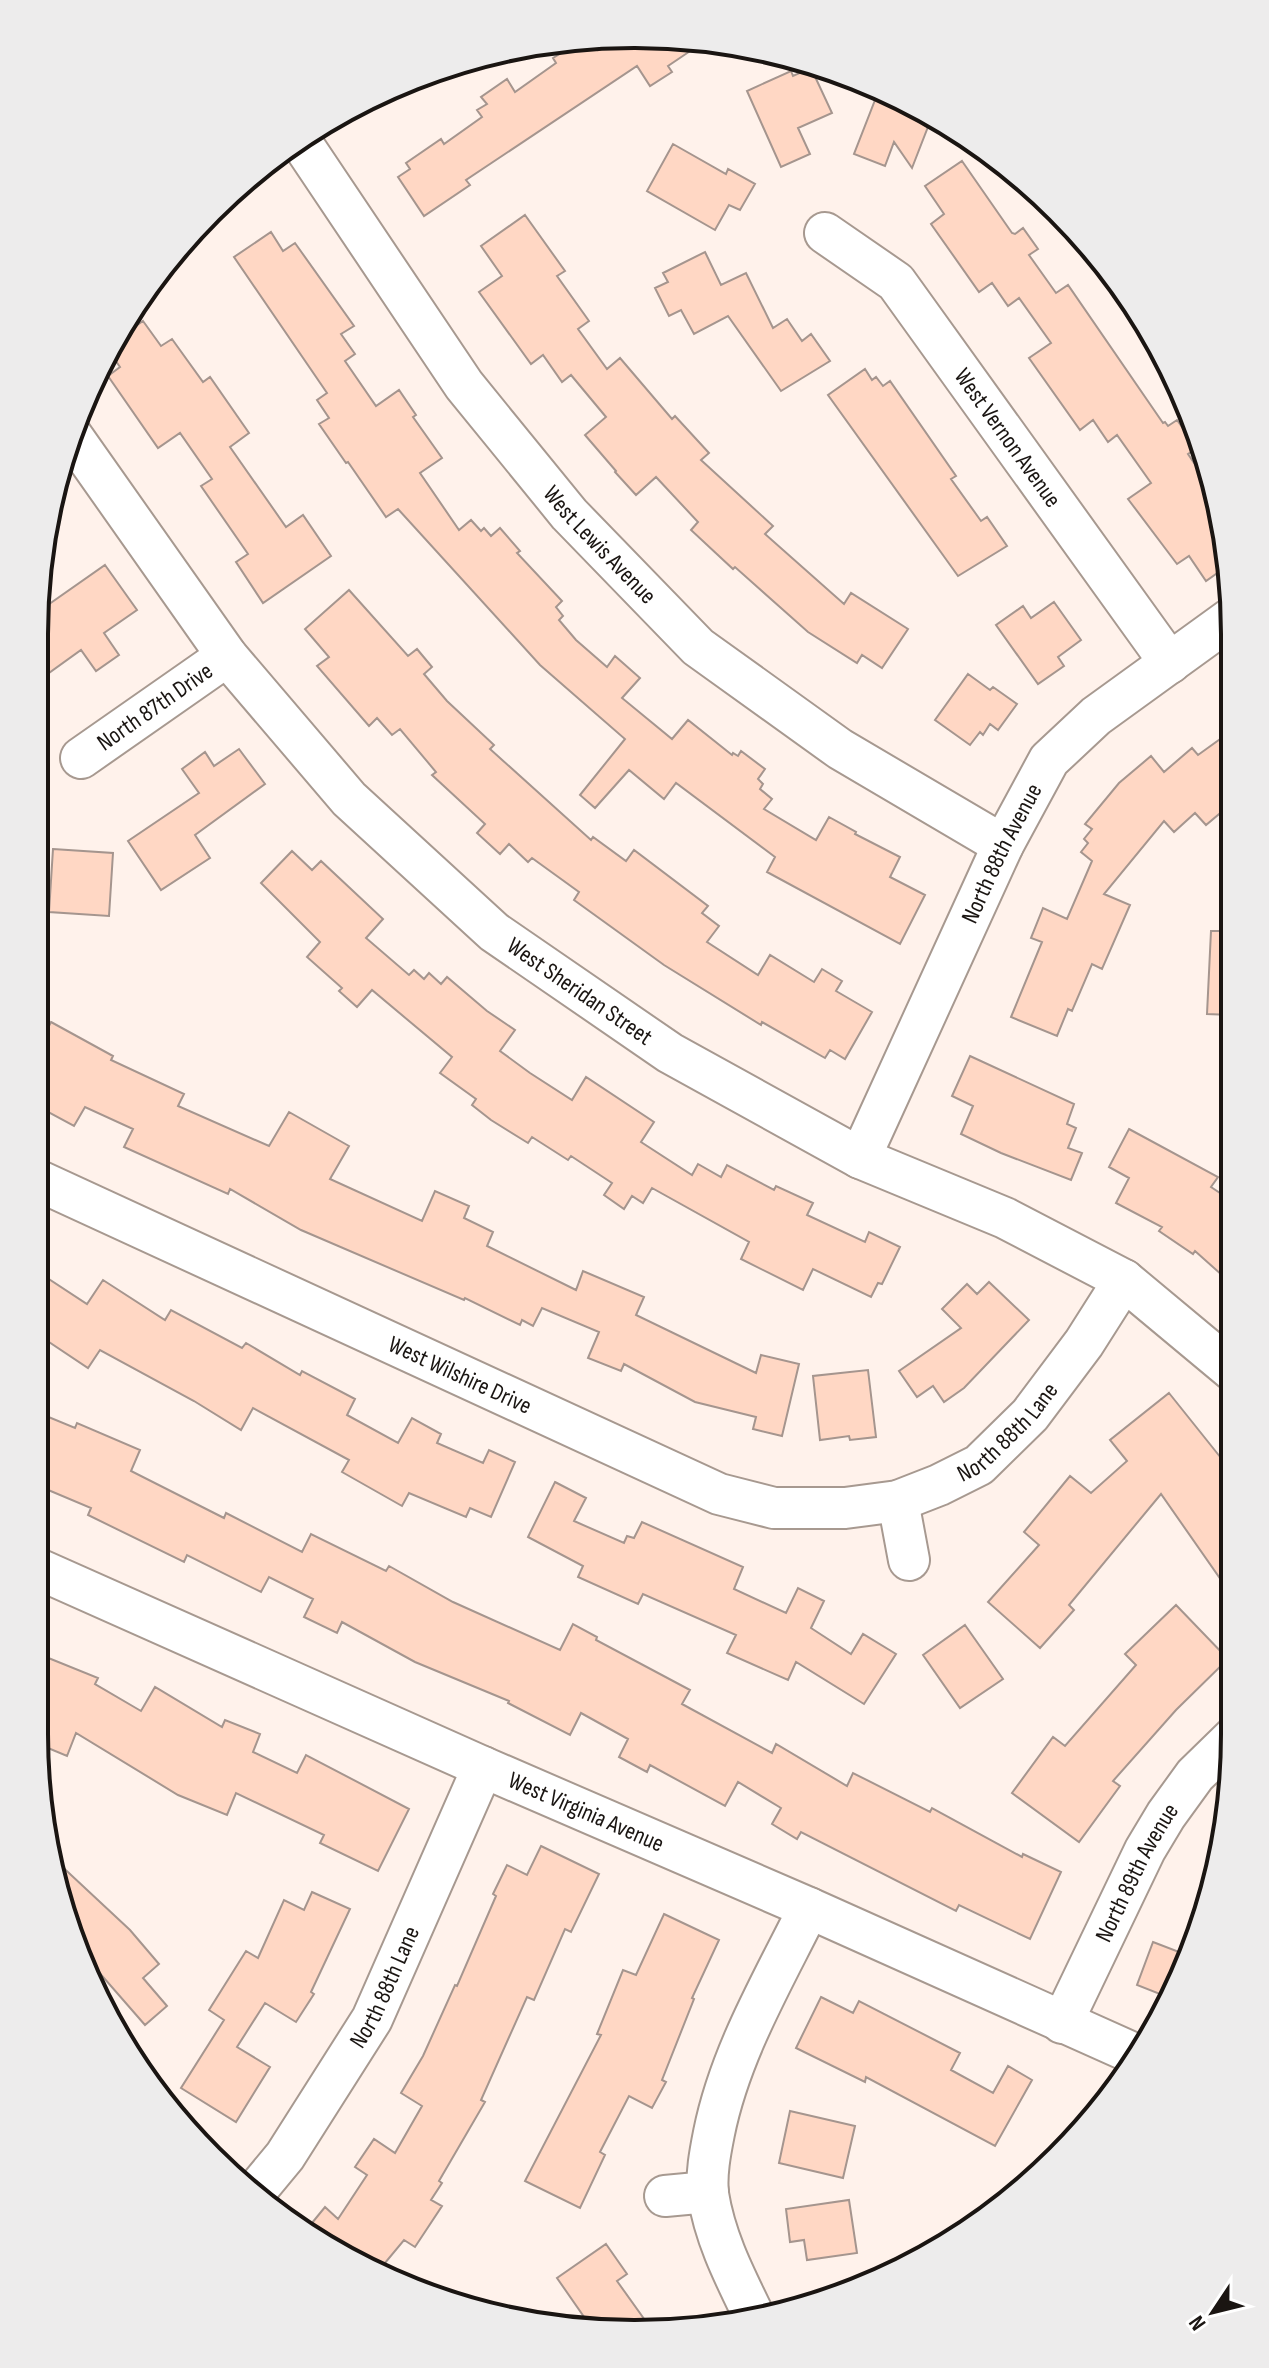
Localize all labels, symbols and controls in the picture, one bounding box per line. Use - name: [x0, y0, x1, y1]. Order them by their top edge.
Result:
- street label: West Vernon Avenue: [948, 363, 1067, 513]
- street label: West Lewis Avenue: [537, 480, 662, 610]
- street label: North 87th Drive: [92, 656, 218, 757]
- street label: North 88th Avenue: [955, 779, 1049, 928]
- street label: West Sheridan Street: [501, 931, 658, 1052]
- street label: West Wilshire Drive: [384, 1330, 536, 1421]
- street label: North 88th Lane: [952, 1377, 1064, 1489]
- street label: West Virginia Avenue: [504, 1766, 668, 1859]
- street label: North 89th Avenue: [1089, 1797, 1185, 1947]
- street label: North 88th Lane: [343, 1922, 426, 2054]
- north arrow: [1173, 2272, 1253, 2352]
- text: N: [1183, 2310, 1212, 2335]

